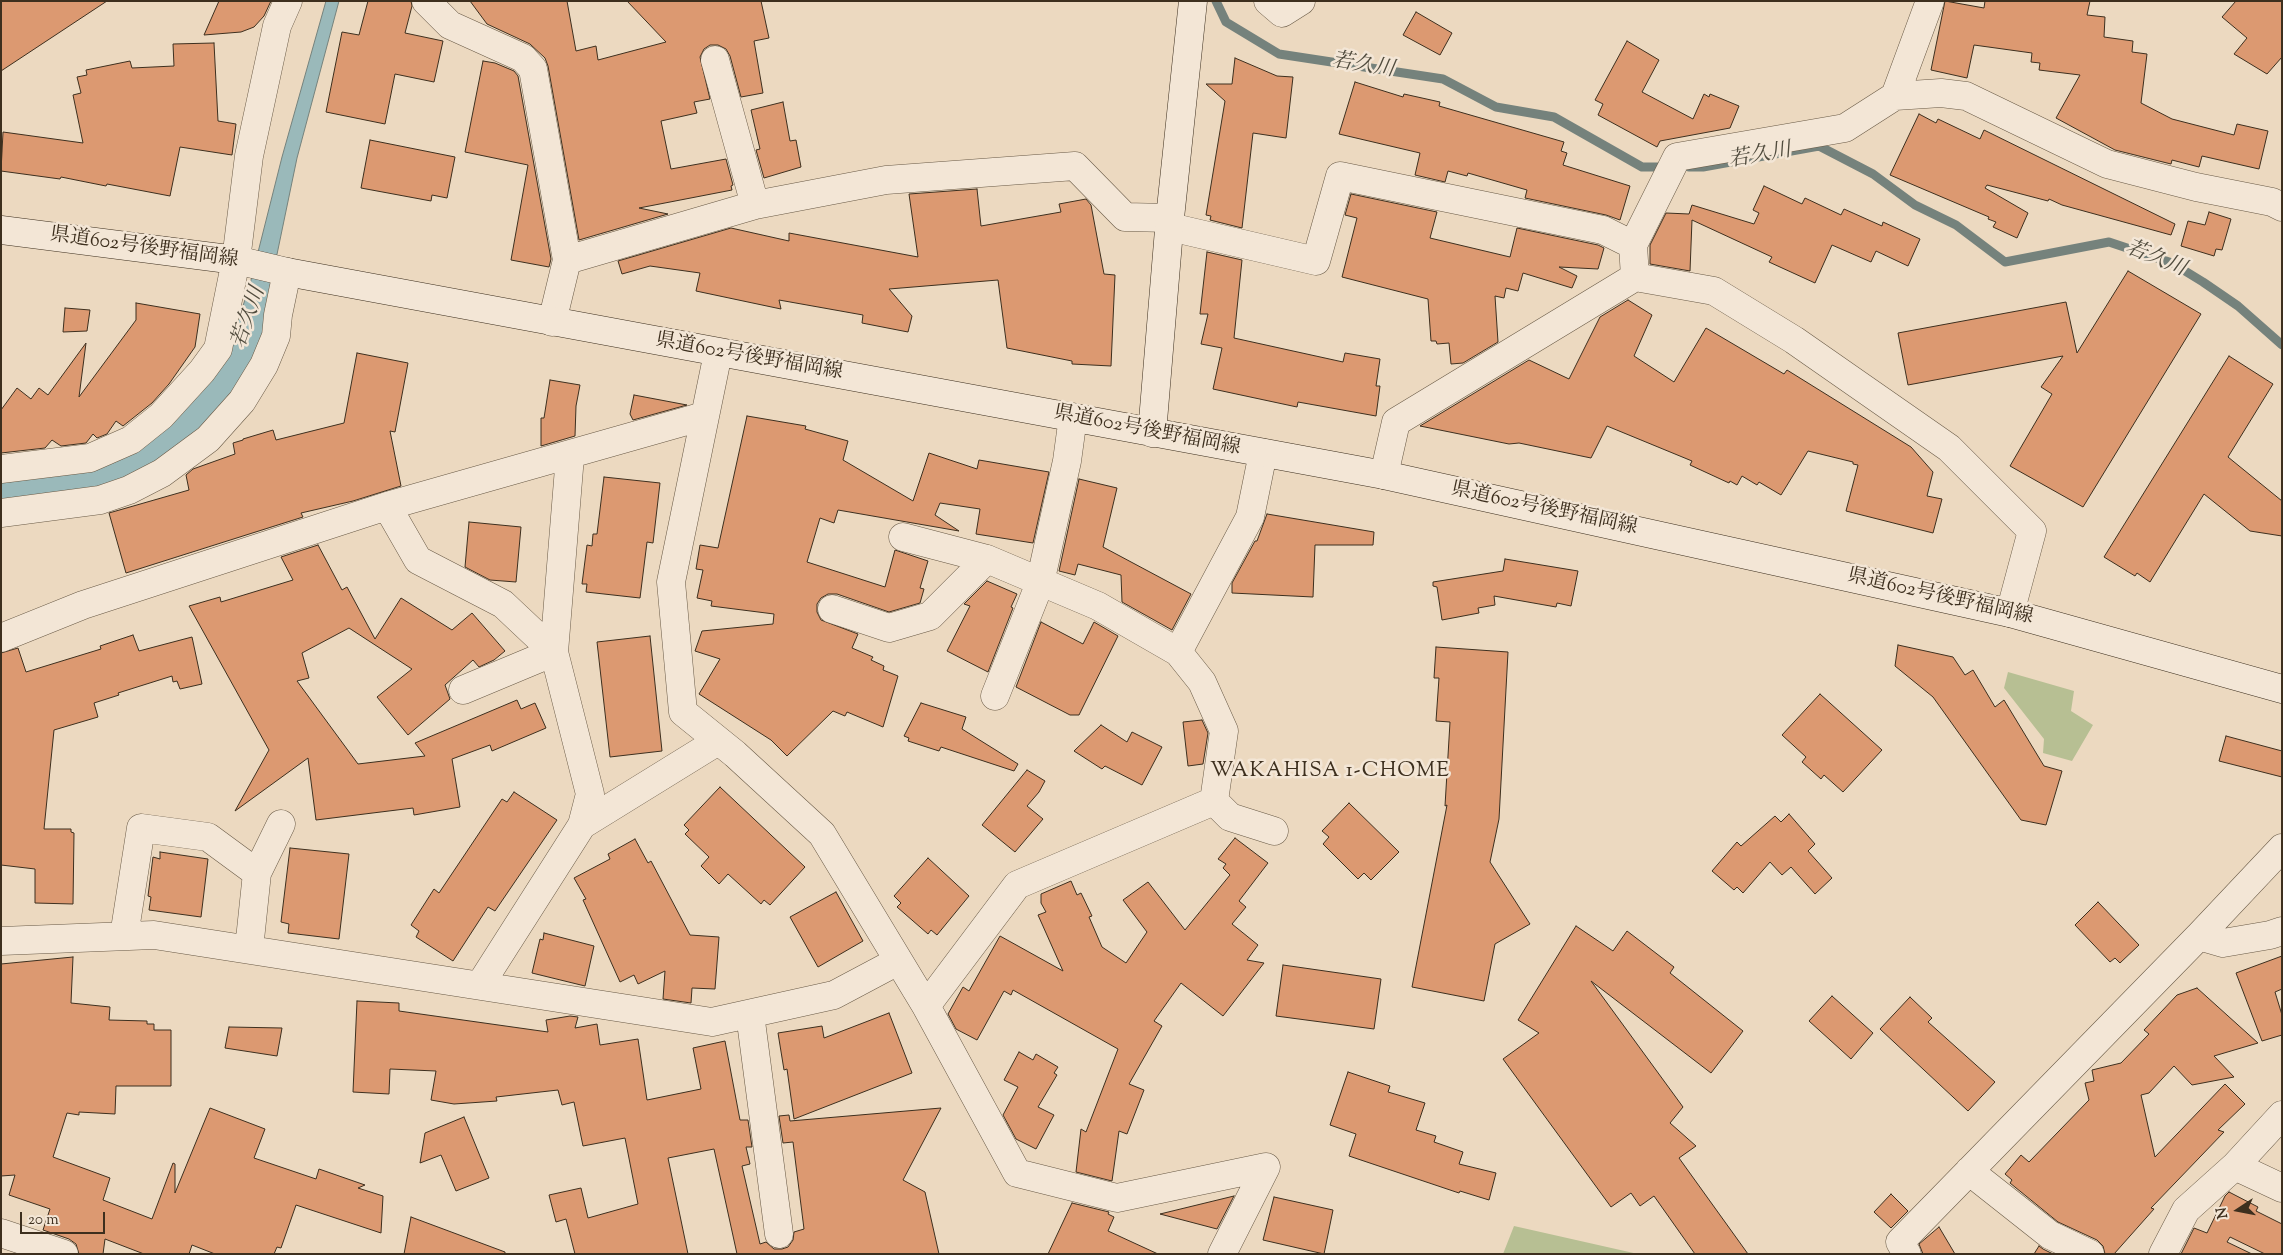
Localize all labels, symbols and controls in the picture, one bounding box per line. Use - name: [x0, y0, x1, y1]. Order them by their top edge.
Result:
- water label: 若久川: [1330, 50, 1396, 84]
- water label: 若久川: [1727, 139, 1793, 175]
- street label: 県道602号後野福岡線: [48, 224, 240, 274]
- water label: 若久川: [2121, 237, 2189, 283]
- water label: 若久川: [228, 284, 272, 352]
- street label: 県道602号後野福岡線: [654, 330, 844, 386]
- street label: 県道602号後野福岡線: [1052, 402, 1242, 462]
- street label: 県道602号後野福岡線: [1449, 479, 1639, 541]
- street label: 県道602号後野福岡線: [1845, 565, 2035, 631]
- district label: WAKAHISA 1-CHOME: [1208, 759, 1452, 785]
- north arrow: [2213, 1185, 2263, 1235]
- scale bar: [22, 1202, 108, 1234]
- text: N: [2212, 1205, 2234, 1220]
- text: 20 m: [28, 1210, 59, 1231]

